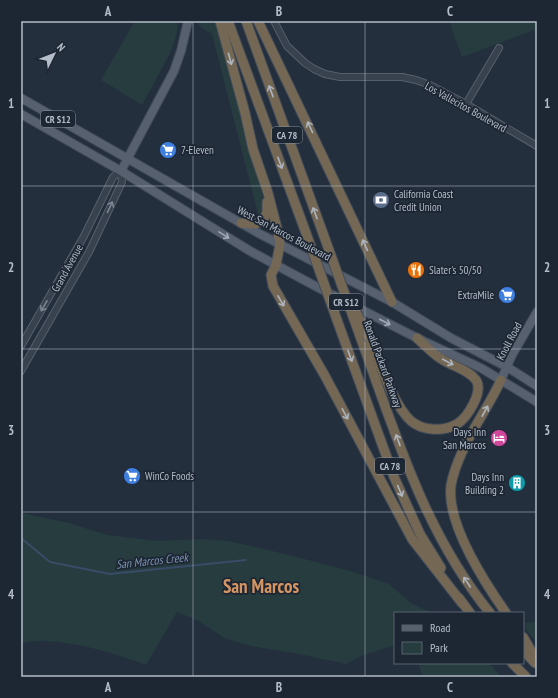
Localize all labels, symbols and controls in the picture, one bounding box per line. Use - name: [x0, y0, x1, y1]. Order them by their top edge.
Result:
- text: A: [104, 3, 112, 20]
- text: B: [276, 3, 282, 20]
- text: C: [447, 3, 453, 20]
- north arrow: [34, 34, 74, 74]
- text: N: [54, 40, 68, 54]
- one-way arrow: [227, 52, 234, 65]
- street label: Los Vallecitos Boulevard: [423, 79, 510, 135]
- one-way arrow: [267, 85, 275, 97]
- text: 1: [8, 95, 14, 112]
- text: 1: [544, 95, 550, 112]
- road number: CR S12: [41, 111, 75, 127]
- one-way arrow: [306, 121, 313, 133]
- road number: CA 78: [272, 127, 302, 143]
- supermarket icon: 7-Eleven: [158, 140, 178, 160]
- place label: 7-Eleven: [181, 143, 214, 157]
- one-way arrow: [277, 156, 284, 169]
- place label: California Coast Credit Union: [394, 187, 453, 214]
- bank icon: California Coast Credit Union: [371, 190, 391, 210]
- one-way arrow: [107, 202, 114, 214]
- street label: West San Marcos Boulevard: [235, 202, 333, 264]
- one-way arrow: [311, 208, 319, 220]
- one-way arrow: [218, 231, 229, 239]
- one-way arrow: [361, 239, 368, 251]
- street label: Grand Avenue: [48, 241, 86, 294]
- text: 2: [8, 259, 14, 276]
- text: 2: [544, 259, 550, 276]
- restaurant icon: Slater's 50/50: [406, 260, 426, 280]
- place label: Slater's 50/50: [429, 263, 482, 277]
- supermarket icon: ExtraMile: [497, 285, 517, 305]
- place label: ExtraMile: [458, 288, 494, 302]
- road number: CR S12: [329, 294, 363, 310]
- one-way arrow: [278, 295, 285, 307]
- one-way arrow: [39, 300, 47, 312]
- street label: Ronald Packard Parkway: [361, 319, 406, 410]
- one-way arrow: [379, 319, 391, 326]
- street label: Knoll Road: [493, 319, 525, 362]
- one-way arrow: [347, 350, 355, 362]
- one-way arrow: [442, 359, 454, 366]
- one-way arrow: [481, 405, 489, 417]
- one-way arrow: [342, 408, 349, 420]
- text: 3: [8, 422, 14, 439]
- text: 3: [544, 422, 550, 439]
- place label: Days Inn San Marcos: [443, 425, 486, 452]
- hotel icon: Days Inn San Marcos: [489, 428, 509, 448]
- one-way arrow: [394, 434, 401, 447]
- road number: CA 78: [375, 458, 405, 474]
- supermarket icon: WinCo Foods: [122, 466, 142, 486]
- place label: WinCo Foods: [145, 469, 194, 483]
- place label: Days Inn Building 2: [465, 470, 504, 497]
- building icon: Days Inn Building 2: [507, 473, 527, 493]
- one-way arrow: [397, 485, 404, 497]
- water label: San Marcos Creek: [115, 549, 190, 572]
- district label: San Marcos: [223, 574, 299, 598]
- one-way arrow: [463, 577, 471, 588]
- text: 4: [8, 586, 15, 603]
- text: 4: [544, 586, 551, 603]
- legend: [394, 612, 524, 664]
- text: Road: [430, 620, 450, 635]
- text: Park: [430, 640, 448, 655]
- text: A: [104, 679, 112, 696]
- text: B: [276, 679, 282, 696]
- text: C: [447, 679, 453, 696]

